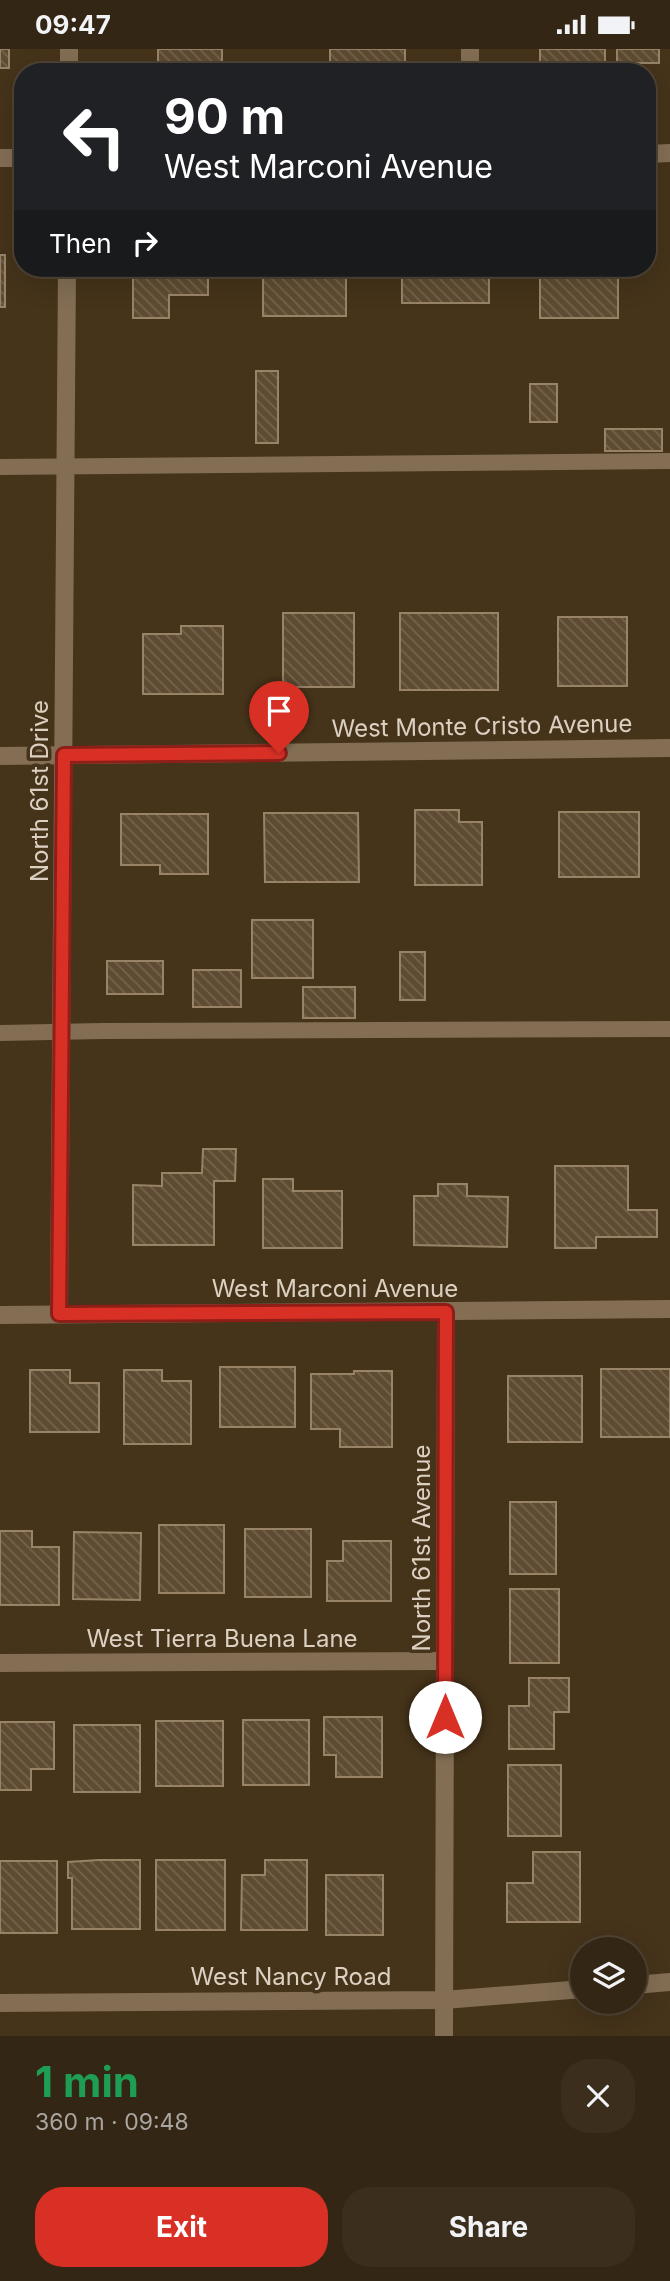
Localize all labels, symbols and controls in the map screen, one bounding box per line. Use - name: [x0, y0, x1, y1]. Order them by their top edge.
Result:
- text: 09:47: [35, 9, 111, 40]
- text: 90 m: [164, 87, 285, 146]
- icon: left: [49, 91, 140, 182]
- text: West Marconi Avenue: [164, 147, 493, 186]
- icon: right: [126, 224, 164, 262]
- text: Then: [49, 228, 112, 259]
- pin: [249, 681, 309, 753]
- icon: arrive: [260, 692, 298, 730]
- street label: North 61st Drive: [25, 700, 54, 882]
- street label: West Monte Cristo Avenue: [331, 709, 633, 743]
- street label: West Marconi Avenue: [212, 1274, 458, 1303]
- street label: North 61st Avenue: [407, 1445, 436, 1651]
- street label: West Tierra Buena Lane: [86, 1624, 358, 1653]
- position arrow: [408, 1680, 482, 1754]
- map controls: [570, 1937, 647, 2014]
- button: layers: [570, 1937, 647, 2014]
- street label: West Nancy Road: [191, 1962, 391, 1991]
- text: 1 min: [35, 2056, 139, 2107]
- button: close: [561, 2059, 635, 2133]
- text: 360 m · 09:48: [35, 2108, 189, 2136]
- button: Exit: [35, 2187, 328, 2267]
- button: Share: [342, 2187, 635, 2267]

